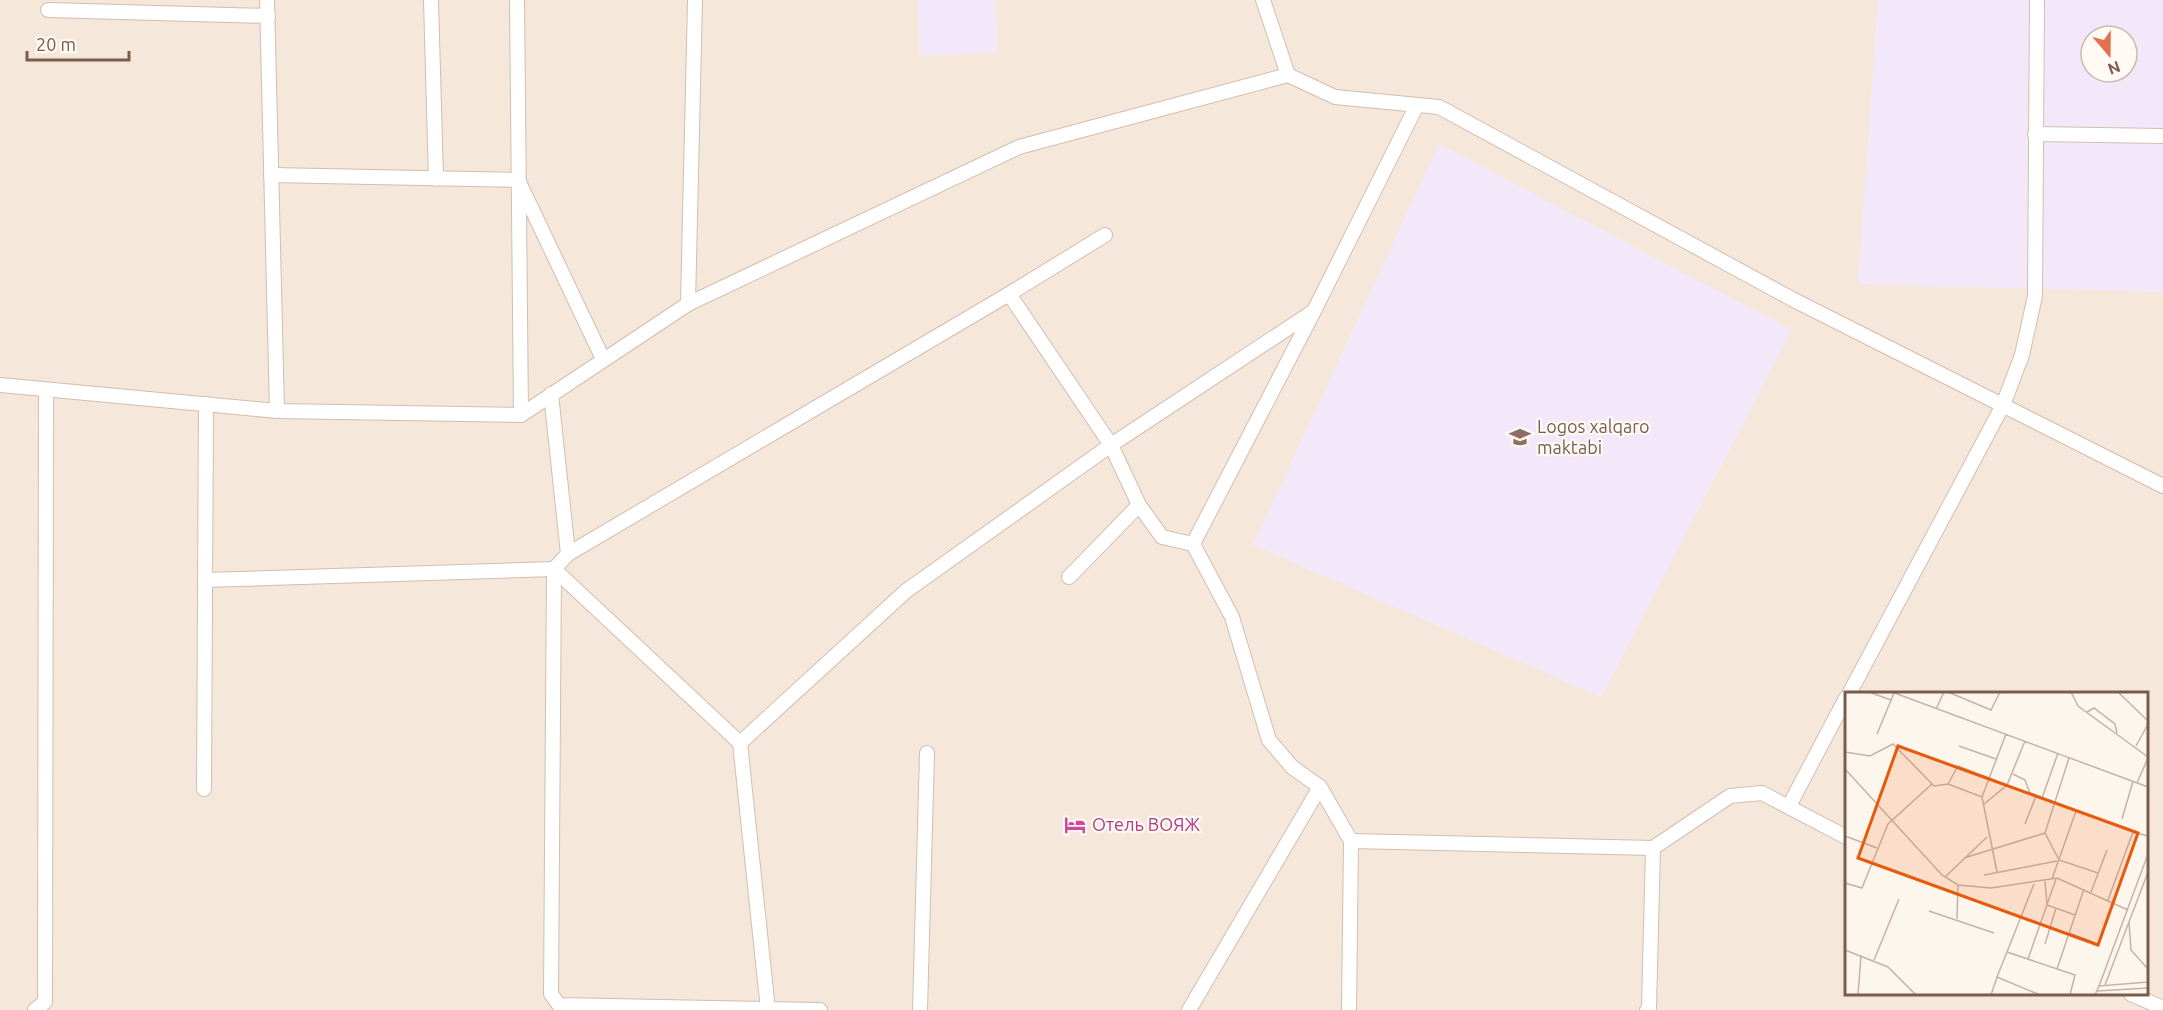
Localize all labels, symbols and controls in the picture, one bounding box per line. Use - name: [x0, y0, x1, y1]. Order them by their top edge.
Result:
- scale bar: [27, 24, 129, 62]
- north arrow: [2079, 24, 2139, 84]
- text: 20 m: [36, 34, 76, 54]
- text: N: [2105, 58, 2123, 79]
- place label: Logos xalqaro maktabi: [1537, 416, 1650, 457]
- school or university icon: Logos xalqaro maktabi: [1508, 425, 1532, 449]
- inset map: [1845, 692, 2148, 995]
- hotel icon: Отель ВОЯЖ: [1063, 813, 1087, 837]
- place label: Отель ВОЯЖ: [1092, 814, 1200, 834]

